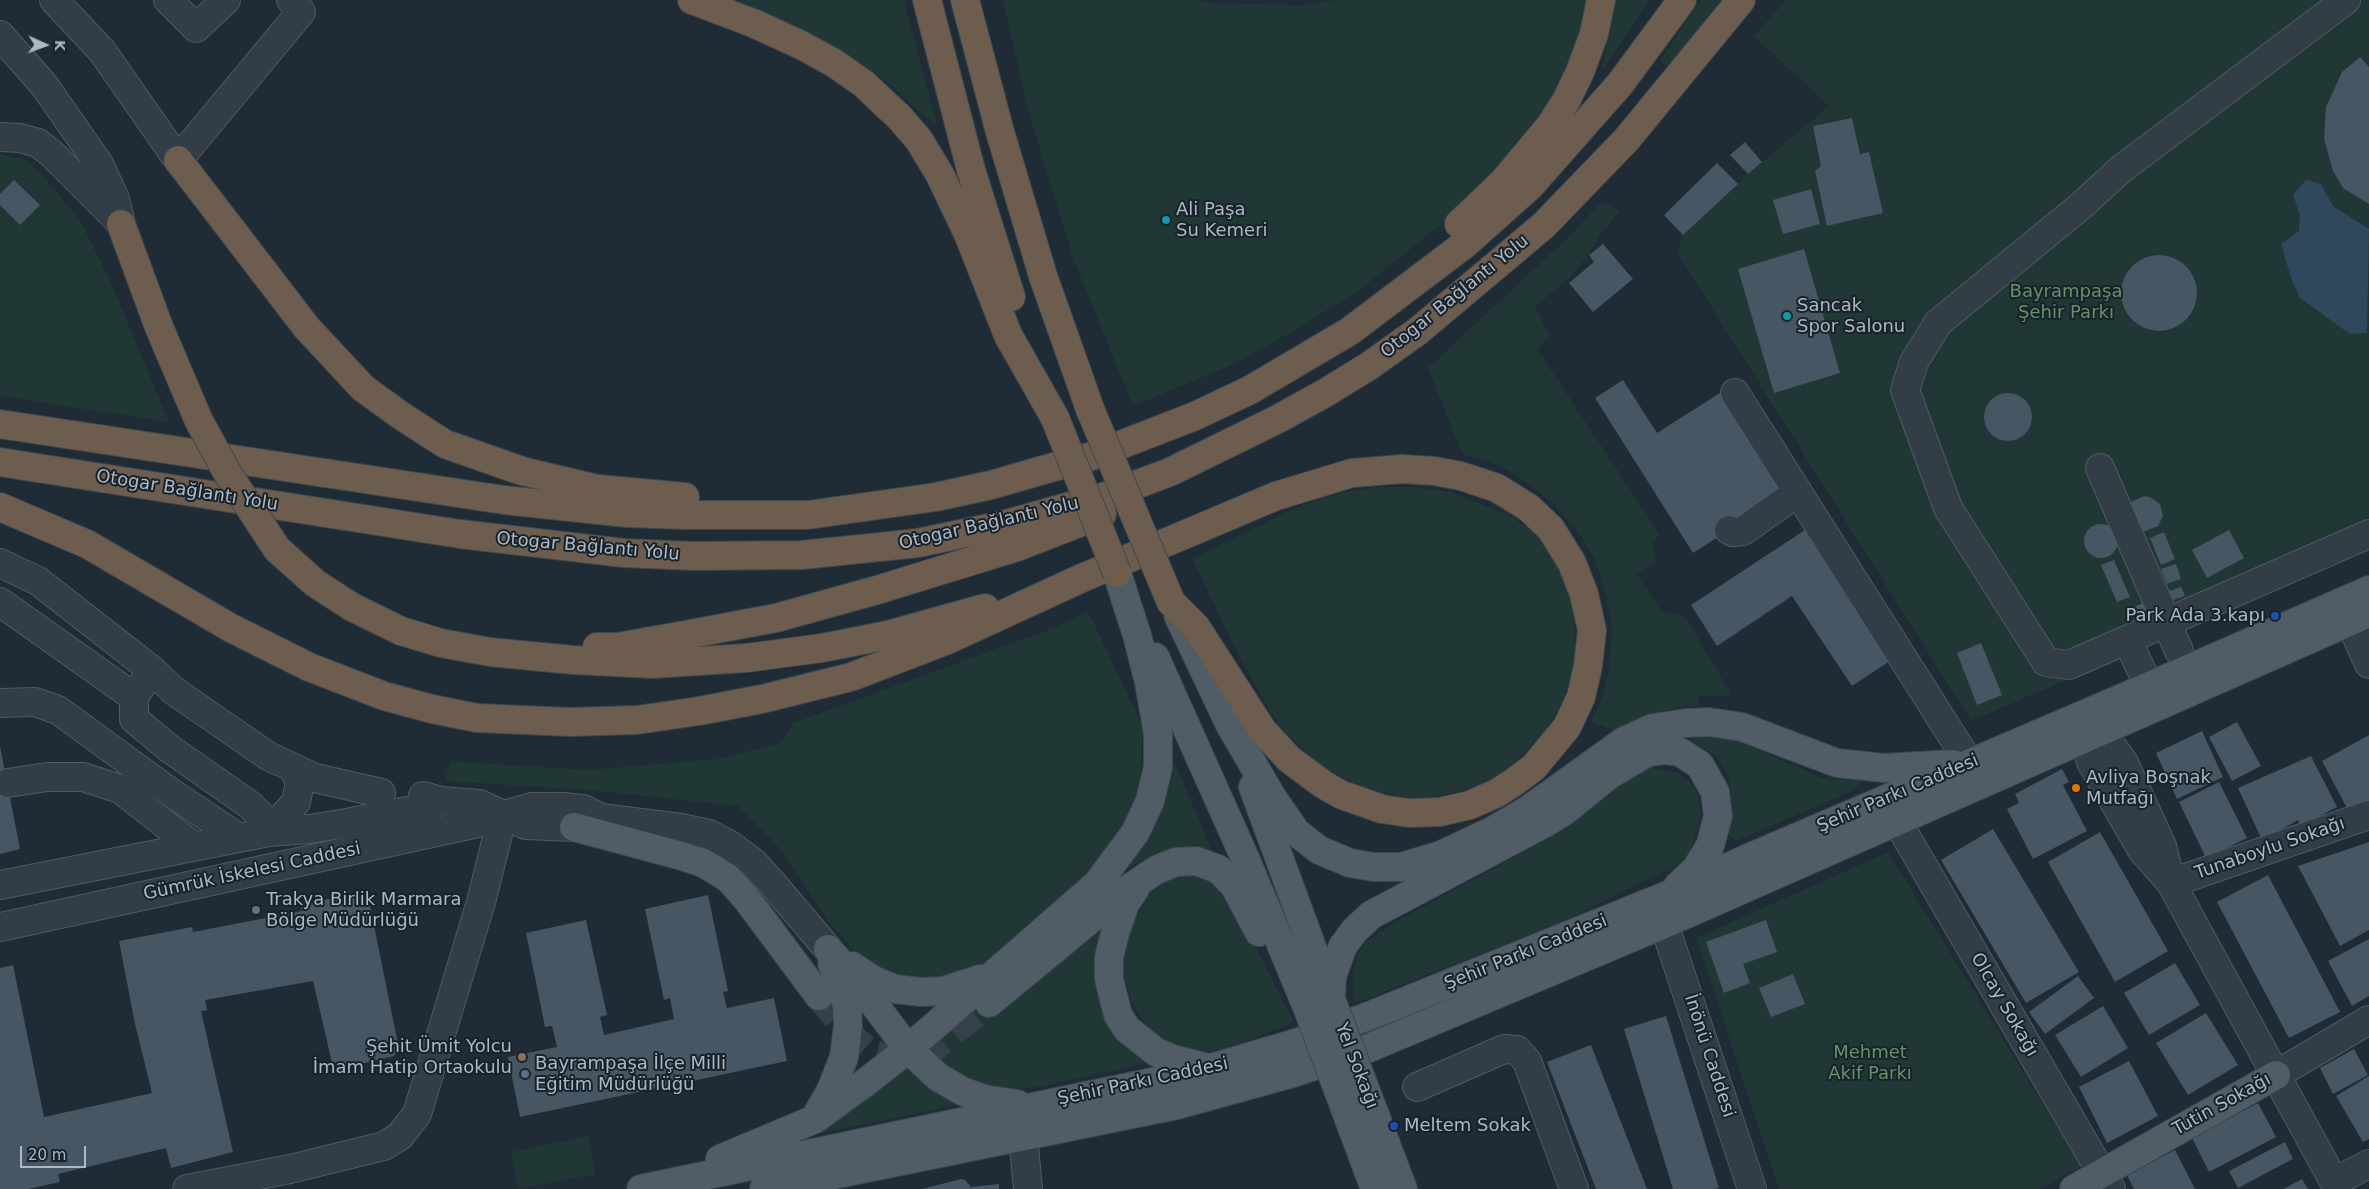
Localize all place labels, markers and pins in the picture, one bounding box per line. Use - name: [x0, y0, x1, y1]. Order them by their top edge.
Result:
- place label: Ali Paşa Su Kemeri: [1176, 199, 1268, 242]
- marker: Ali Paşa Su Kemeri: [1160, 214, 1172, 226]
- place label: Sancak Spor Salonu: [1797, 295, 1905, 338]
- marker: Sancak Spor Salonu: [1781, 310, 1793, 322]
- place label: Park Ada 3.kapı: [2125, 605, 2265, 627]
- marker: Park Ada 3.kapı: [2269, 610, 2281, 622]
- place label: Avliya Boşnak Mutfağı: [2086, 767, 2211, 810]
- marker: Avliya Boşnak Mutfağı: [2070, 782, 2082, 794]
- place label: Trakya Birlik Marmara Bölge Müdürlüğü: [266, 889, 462, 932]
- marker: Trakya Birlik Marmara Bölge Müdürlüğü: [250, 904, 262, 916]
- place label: Şehit Ümit Yolcu İmam Hatip Ortaokulu: [313, 1036, 512, 1078]
- marker: Şehit Ümit Yolcu İmam Hatip Ortaokulu: [516, 1051, 528, 1063]
- place label: Bayrampaşa İlçe Milli Eğitim Müdürlüğü: [535, 1053, 726, 1096]
- marker: Bayrampaşa İlçe Milli Eğitim Müdürlüğü: [519, 1068, 531, 1080]
- place label: Meltem Sokak: [1404, 1115, 1531, 1137]
- marker: Meltem Sokak: [1388, 1120, 1400, 1132]

